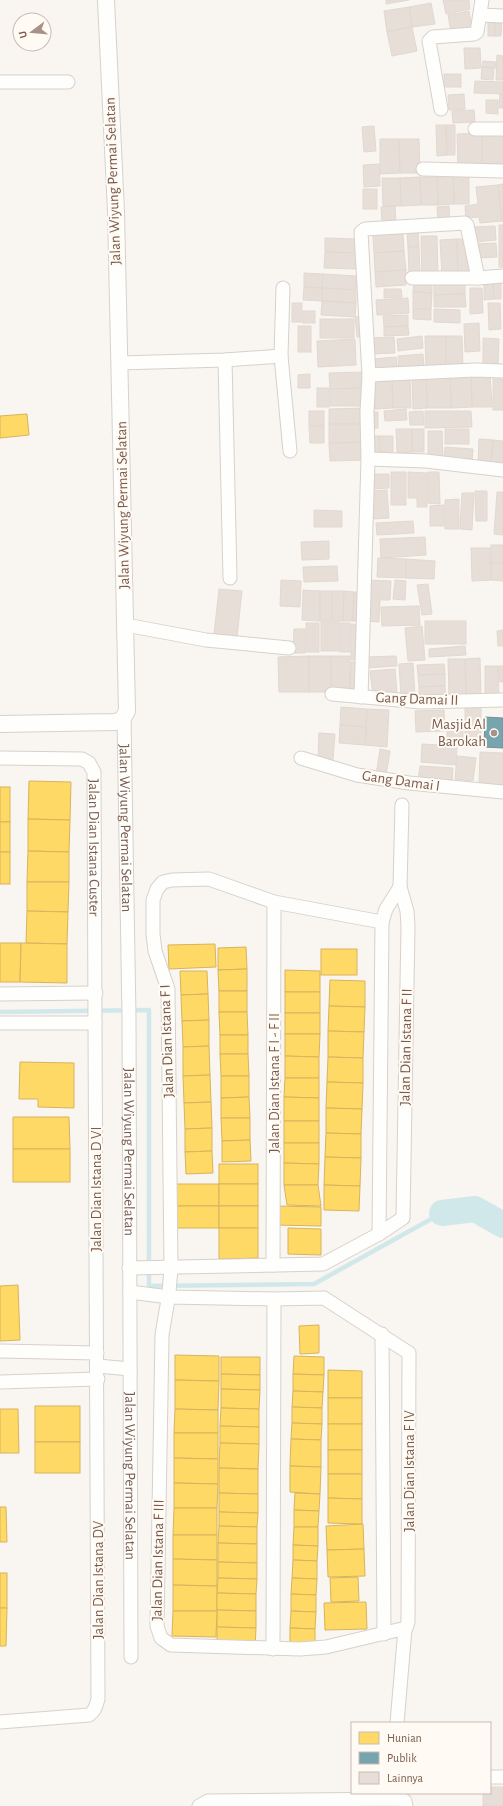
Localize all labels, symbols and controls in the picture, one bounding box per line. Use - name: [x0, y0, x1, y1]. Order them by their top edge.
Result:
- north arrow: [12, 12, 52, 52]
- text: U: [17, 30, 29, 40]
- street label: Jalan Wiyung Permai Selatan: [103, 97, 123, 265]
- street label: Jalan Wiyung Permai Selatan: [114, 421, 132, 589]
- street label: Gang Damai II: [375, 690, 459, 708]
- place label: Masjid Al Barokah: [432, 717, 486, 749]
- marker: Masjid Al Barokah: [489, 728, 499, 738]
- street label: Jalan Wiyung Permai Selatan: [117, 744, 135, 912]
- street label: Gang Damai I: [361, 768, 441, 794]
- street label: Jalan Dian Istana Custer: [87, 779, 102, 917]
- street label: Jalan Dian Istana F I: [158, 984, 176, 1098]
- street label: Jalan Dian Istana F II: [397, 988, 415, 1106]
- street label: Jalan Dian Istana F I - F II: [267, 1013, 282, 1153]
- street label: Jalan Wiyung Permai Selatan: [122, 1068, 137, 1236]
- street label: Jalan Dian Istana D VI: [89, 1127, 104, 1251]
- street label: Jalan Wiyung Permai Selatan: [123, 1392, 138, 1560]
- street label: Jalan Dian Istana F IV: [402, 1410, 417, 1532]
- street label: Jalan Dian Istana F III: [149, 1499, 167, 1621]
- street label: Jalan Dian Istana DV: [91, 1520, 106, 1639]
- legend: [351, 1722, 491, 1794]
- text: Hunian: [387, 1732, 422, 1744]
- text: Publik: [387, 1752, 417, 1764]
- text: Lainnya: [387, 1772, 423, 1785]

